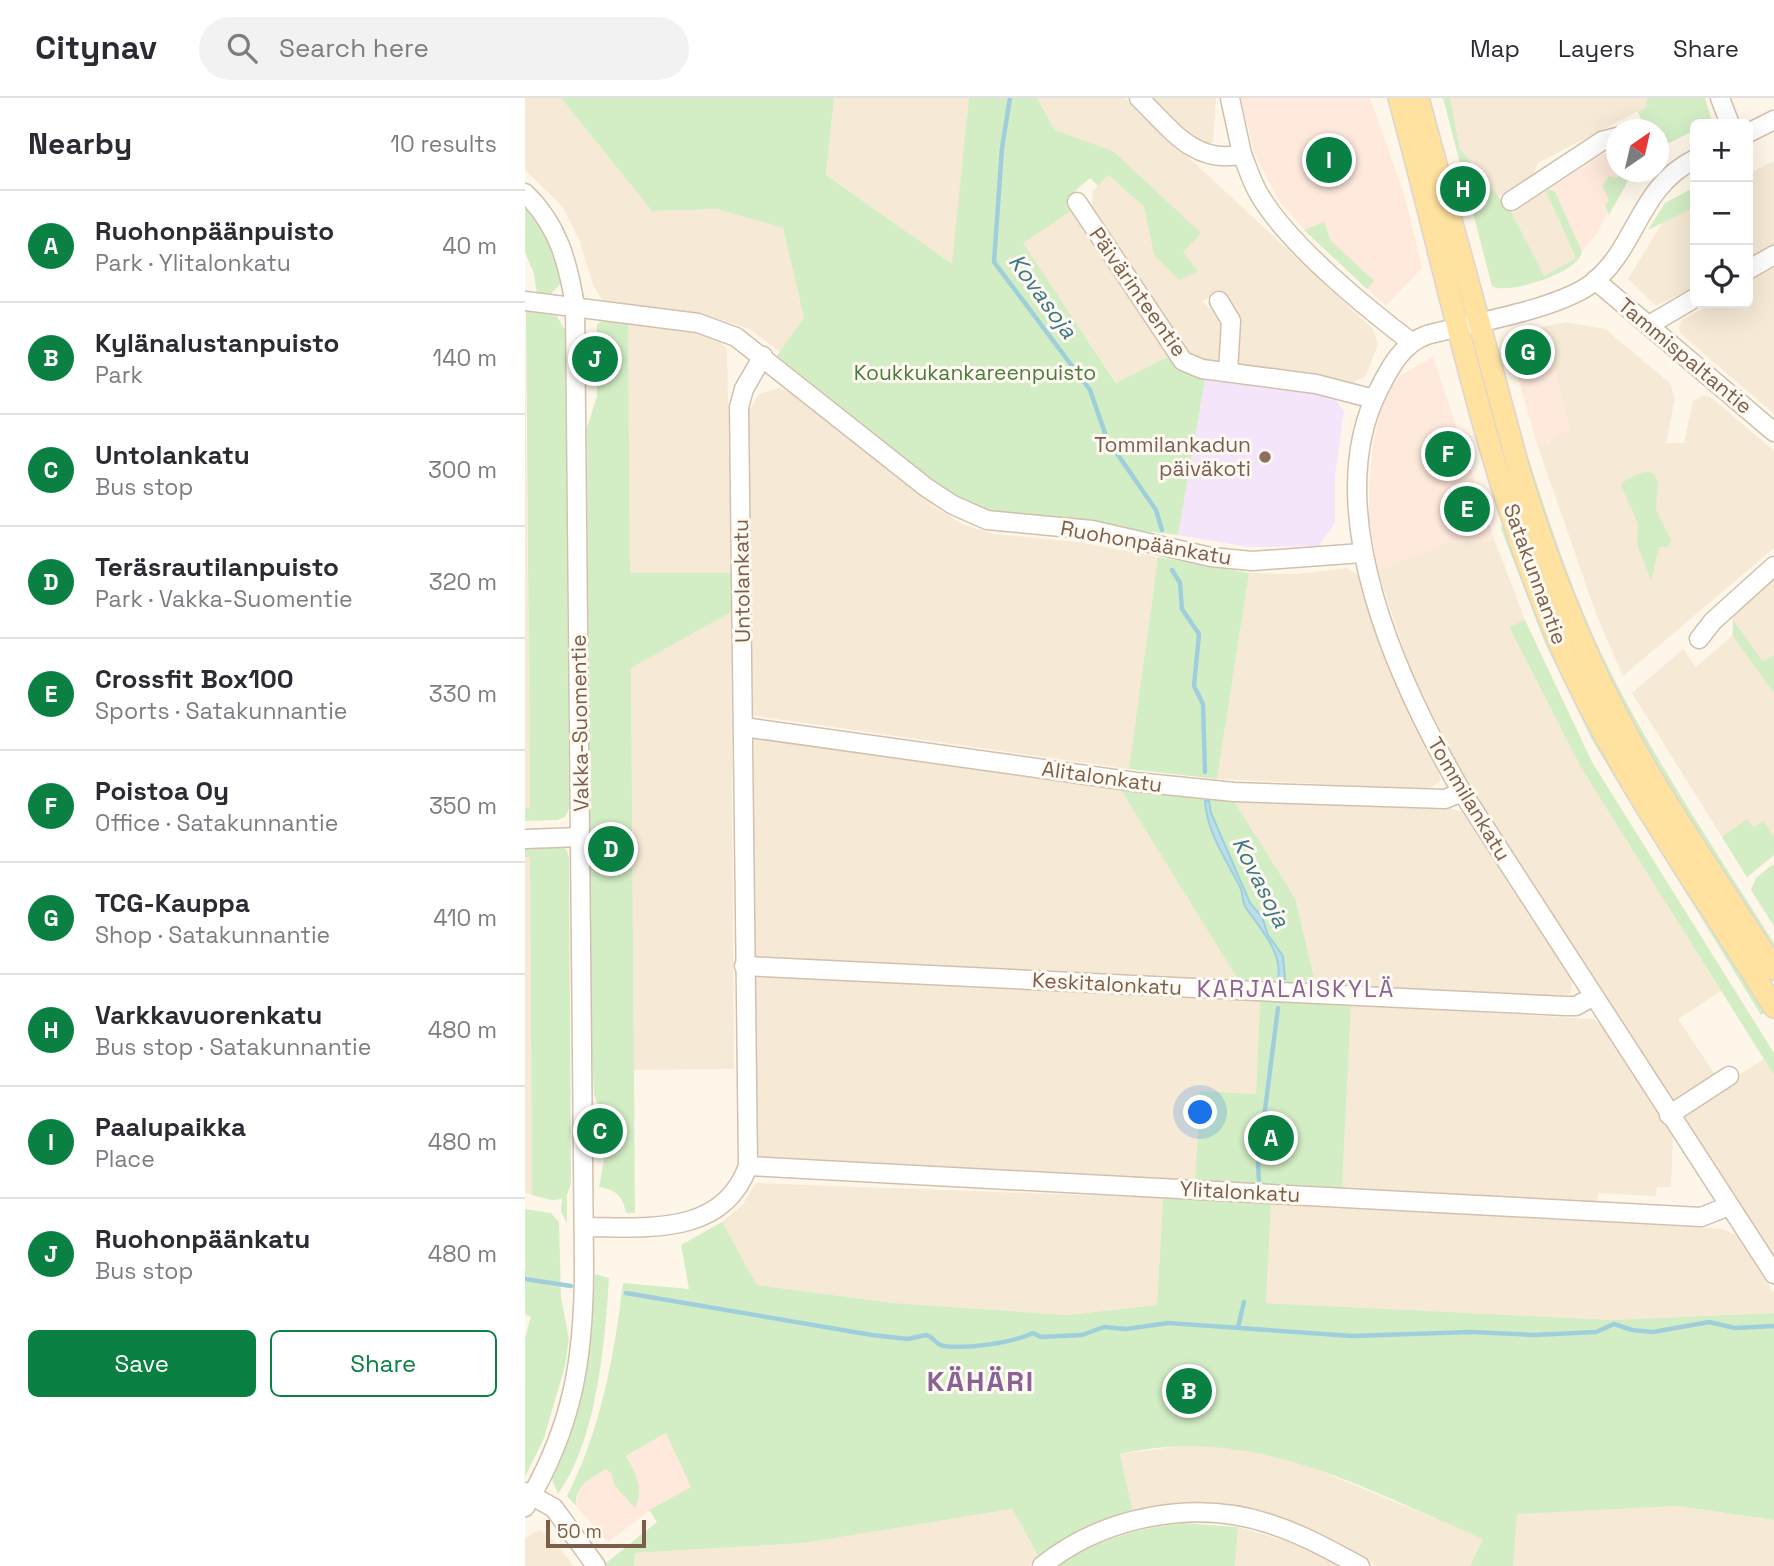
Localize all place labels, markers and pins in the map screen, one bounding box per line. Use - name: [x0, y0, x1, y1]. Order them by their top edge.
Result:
- pin: I: [1306, 134, 1352, 186]
- pin: H: [1440, 163, 1486, 215]
- pin: G: [1505, 326, 1551, 378]
- pin: J: [572, 333, 618, 385]
- pin: F: [1425, 428, 1471, 480]
- place label: Tommilankadun päiväkoti: [1094, 431, 1251, 482]
- marker: Tommilankadun päiväkoti: [1257, 449, 1273, 465]
- pin: E: [1444, 483, 1490, 535]
- pin: D: [588, 823, 634, 875]
- pin: C: [577, 1105, 623, 1157]
- pin: A: [1248, 1112, 1294, 1164]
- pin: B: [1166, 1365, 1212, 1417]

